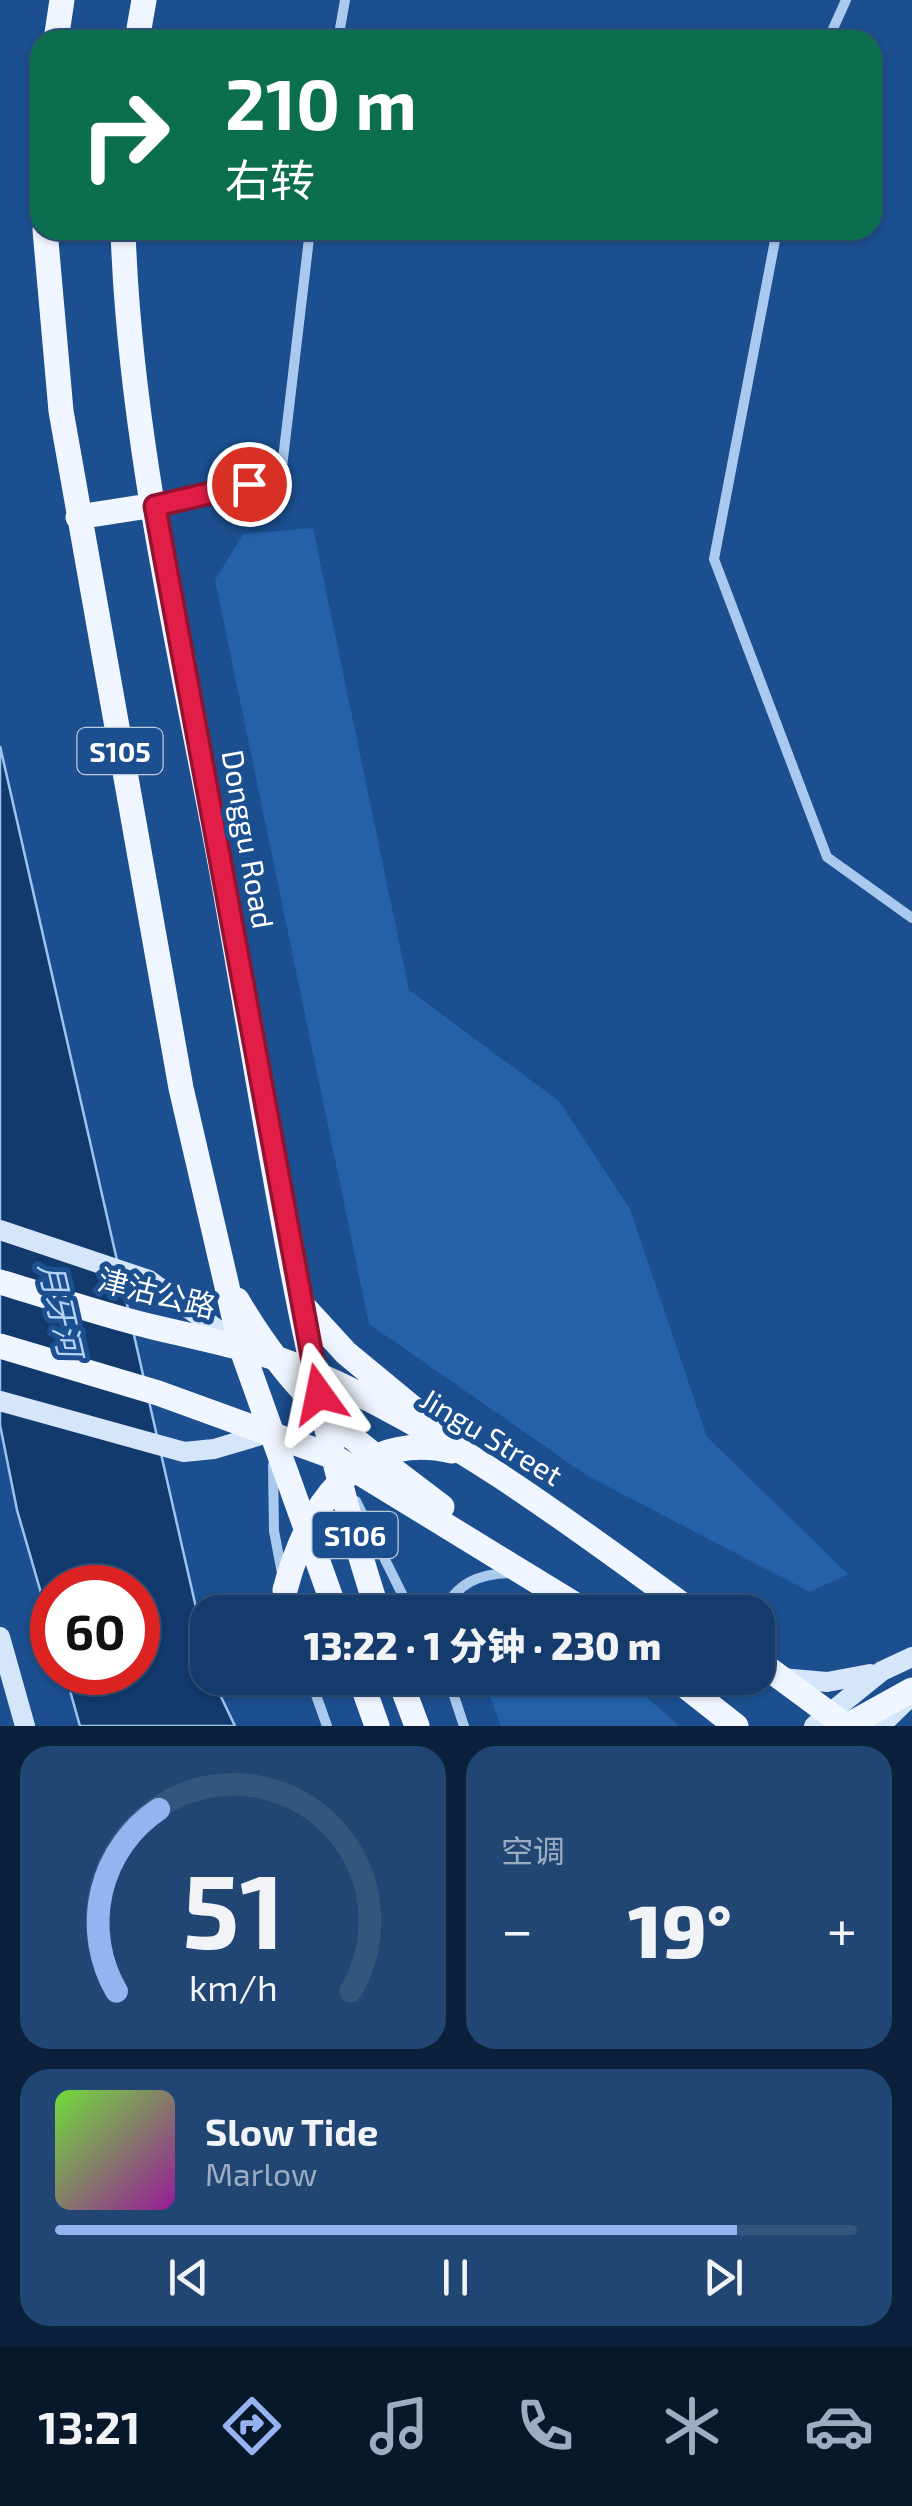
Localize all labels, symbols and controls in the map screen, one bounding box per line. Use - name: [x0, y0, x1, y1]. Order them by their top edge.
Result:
- text: 210 m: [225, 60, 417, 144]
- icon: right: [60, 70, 190, 200]
- text: 右转: [225, 152, 315, 206]
- pin: [207, 442, 292, 527]
- icon: arrive: [222, 457, 277, 512]
- road number: S105: [78, 728, 162, 774]
- street label: Donggu Road: [216, 747, 282, 931]
- water label: 月牙河: [33, 1258, 93, 1366]
- street label: 津沽公路: [94, 1260, 220, 1324]
- position arrow: [267, 1342, 371, 1446]
- street label: Jingu Street: [415, 1380, 569, 1492]
- road number: S106: [312, 1512, 398, 1558]
- speed limit sign: 60: [30, 1565, 160, 1695]
- text: 13:22 · 1 分钟 · 230 m: [304, 1622, 661, 1668]
- text: 空调: [501, 1831, 565, 1869]
- text: 51: [182, 1845, 284, 1970]
- text: 19°: [628, 1883, 732, 1973]
- text: −: [501, 1895, 533, 1961]
- text: +: [827, 1895, 857, 1961]
- text: km/h: [189, 1965, 277, 2008]
- text: Slow Tide: [205, 2108, 378, 2154]
- text: Marlow: [205, 2154, 317, 2192]
- icon: previous: [161, 2250, 216, 2305]
- icon: pause: [428, 2250, 483, 2305]
- icon: next: [696, 2250, 751, 2305]
- icon: directions: [217, 2391, 287, 2461]
- icon: music: [364, 2391, 434, 2461]
- icon: phone: [510, 2391, 580, 2461]
- icon: climate: [657, 2391, 727, 2461]
- icon: car: [804, 2391, 874, 2461]
- text: 13:21: [38, 2399, 140, 2453]

